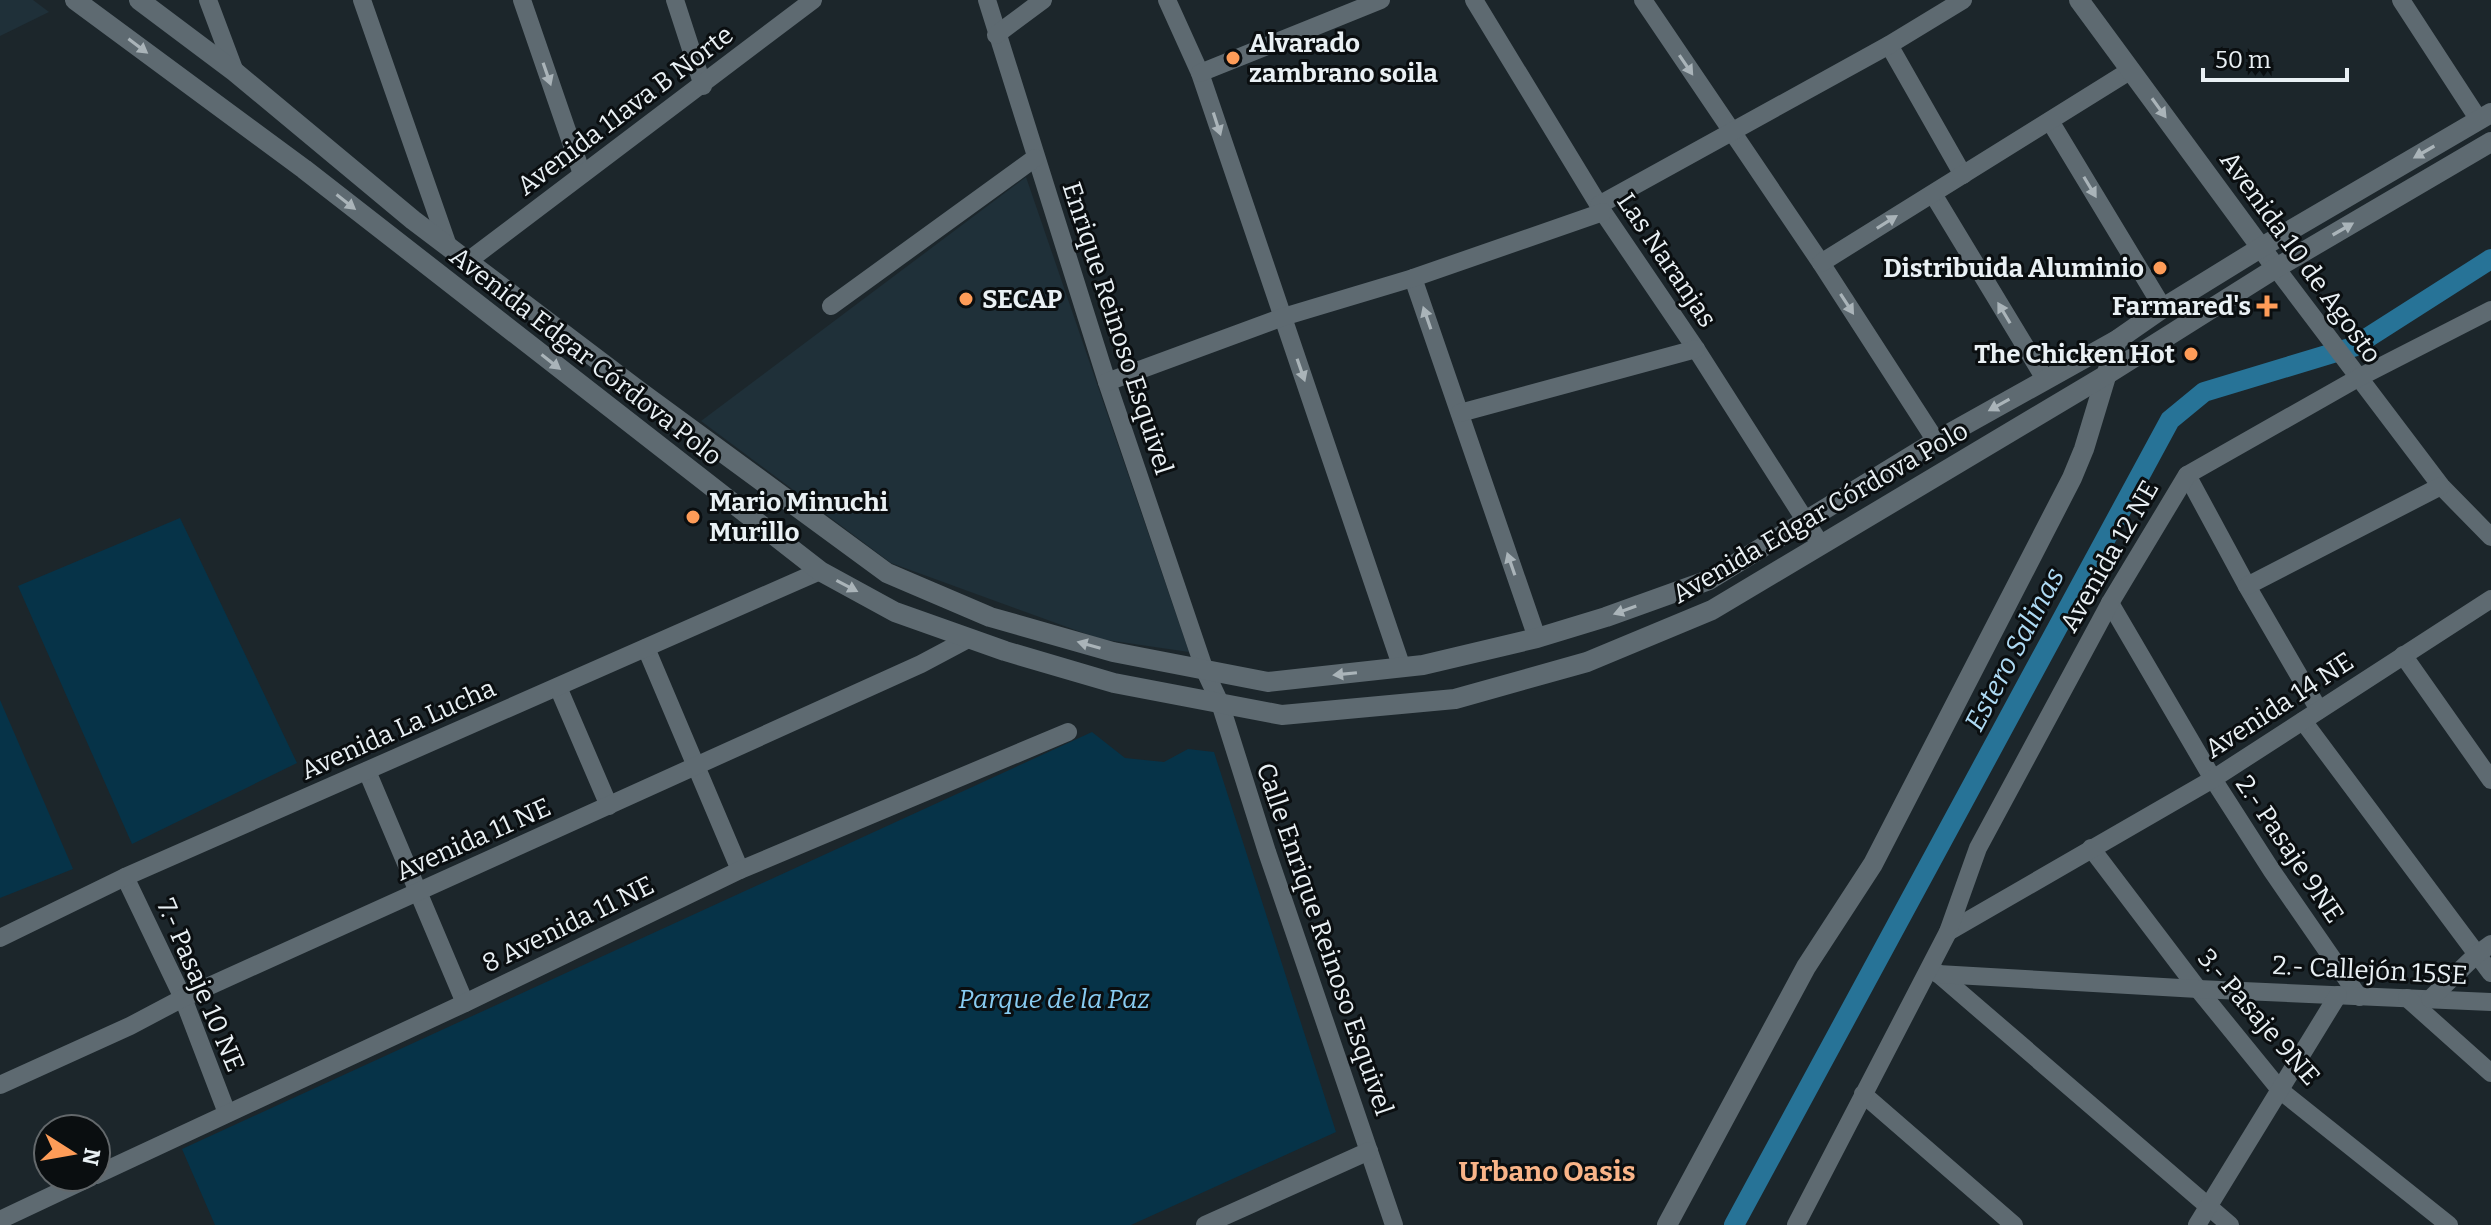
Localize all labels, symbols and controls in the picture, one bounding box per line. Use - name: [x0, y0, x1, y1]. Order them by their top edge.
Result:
- street label: Avenida 11ava B Norte: [511, 19, 739, 202]
- place label: Alvarado zambrano soila: [1249, 28, 1438, 89]
- scale bar: [2203, 32, 2347, 82]
- one-way arrow: [127, 38, 148, 54]
- text: 50 m: [2215, 46, 2271, 74]
- marker: Alvarado zambrano soila: [1224, 49, 1242, 67]
- one-way arrow: [1678, 54, 1693, 75]
- one-way arrow: [542, 62, 554, 86]
- one-way arrow: [2151, 97, 2167, 118]
- one-way arrow: [1212, 112, 1224, 136]
- street label: Avenida 10 de Agosto: [2213, 145, 2388, 369]
- one-way arrow: [2413, 145, 2435, 159]
- one-way arrow: [2083, 176, 2097, 198]
- street label: Enrique Reinoso Esquivel: [1056, 178, 1180, 478]
- street label: Las Naranjas: [1610, 187, 1723, 333]
- one-way arrow: [336, 193, 356, 209]
- one-way arrow: [1877, 215, 1898, 230]
- one-way arrow: [2332, 222, 2354, 236]
- street label: Avenida Edgar Córdova Polo: [444, 241, 728, 472]
- place label: Distribuida Aluminio: [1883, 253, 2144, 284]
- marker: Distribuida Aluminio: [2151, 259, 2169, 277]
- place label: SECAP: [982, 284, 1063, 315]
- marker: SECAP: [957, 290, 975, 308]
- place label: Farmared's: [2112, 291, 2251, 322]
- one-way arrow: [1839, 293, 1854, 314]
- marker: Farmared's: [2258, 297, 2276, 315]
- one-way arrow: [1998, 302, 2012, 324]
- one-way arrow: [1420, 306, 1433, 330]
- place label: The Chicken Hot: [1974, 339, 2176, 370]
- marker: The Chicken Hot: [2182, 345, 2200, 363]
- one-way arrow: [541, 353, 561, 369]
- one-way arrow: [1295, 359, 1307, 383]
- one-way arrow: [1988, 398, 2010, 412]
- street label: Avenida Edgar Córdova Polo: [1667, 415, 1974, 610]
- street label: Avenida 12 NE: [2054, 475, 2165, 638]
- place label: Mario Minuchi Murillo: [709, 487, 888, 548]
- marker: Mario Minuchi Murillo: [684, 508, 702, 526]
- one-way arrow: [1505, 552, 1517, 576]
- water label: Estero Salinas: [1958, 562, 2071, 736]
- one-way arrow: [836, 580, 859, 593]
- one-way arrow: [1613, 604, 1637, 617]
- one-way arrow: [1077, 638, 1101, 651]
- street label: Avenida 14 NE: [2199, 646, 2359, 765]
- one-way arrow: [1332, 668, 1357, 681]
- street label: Avenida La Lucha: [296, 673, 500, 786]
- street label: Calle Enrique Reinoso Esquivel: [1250, 759, 1400, 1119]
- street label: 2.- Pasaje 9NE: [2229, 770, 2350, 929]
- street label: Avenida 11 NE: [391, 791, 555, 887]
- street label: 8 Avenida 11 NE: [477, 869, 659, 979]
- street label: 7.- Pasaje 10 NE: [150, 894, 251, 1076]
- street label: 3.- Pasaje 9NE: [2191, 943, 2326, 1092]
- street label: 2.- Callejón 15SE: [2272, 950, 2468, 991]
- park label: Parque de la Paz: [958, 984, 1150, 1015]
- north arrow: [32, 1113, 112, 1193]
- text: N: [76, 1146, 106, 1168]
- district label: Urbano Oasis: [1458, 1155, 1636, 1188]

